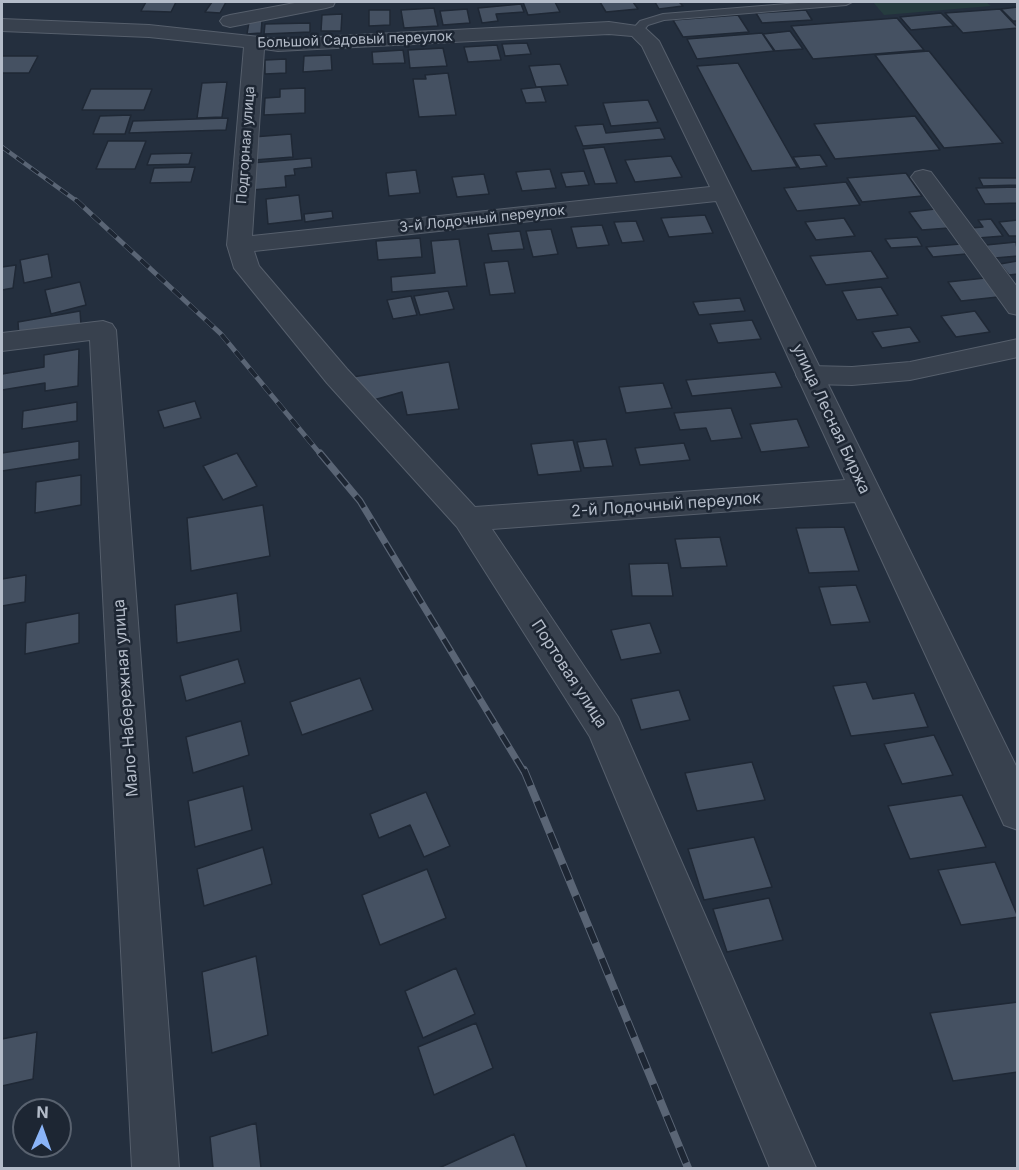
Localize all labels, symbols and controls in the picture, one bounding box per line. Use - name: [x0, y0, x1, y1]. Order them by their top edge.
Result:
- street label: Большой Садовый переулок: [257, 28, 453, 52]
- street label: Подгорная улица: [234, 86, 258, 204]
- street label: 3-й Лодочный переулок: [398, 202, 566, 236]
- street label: улица Лесная Биржа: [788, 341, 874, 497]
- street label: 2-й Лодочный переулок: [570, 489, 762, 521]
- street label: Мало-Набережная улица: [110, 598, 142, 798]
- street label: Портовая улица: [527, 616, 611, 732]
- north arrow: [12, 1098, 72, 1158]
- text: N: [36, 1102, 49, 1122]

